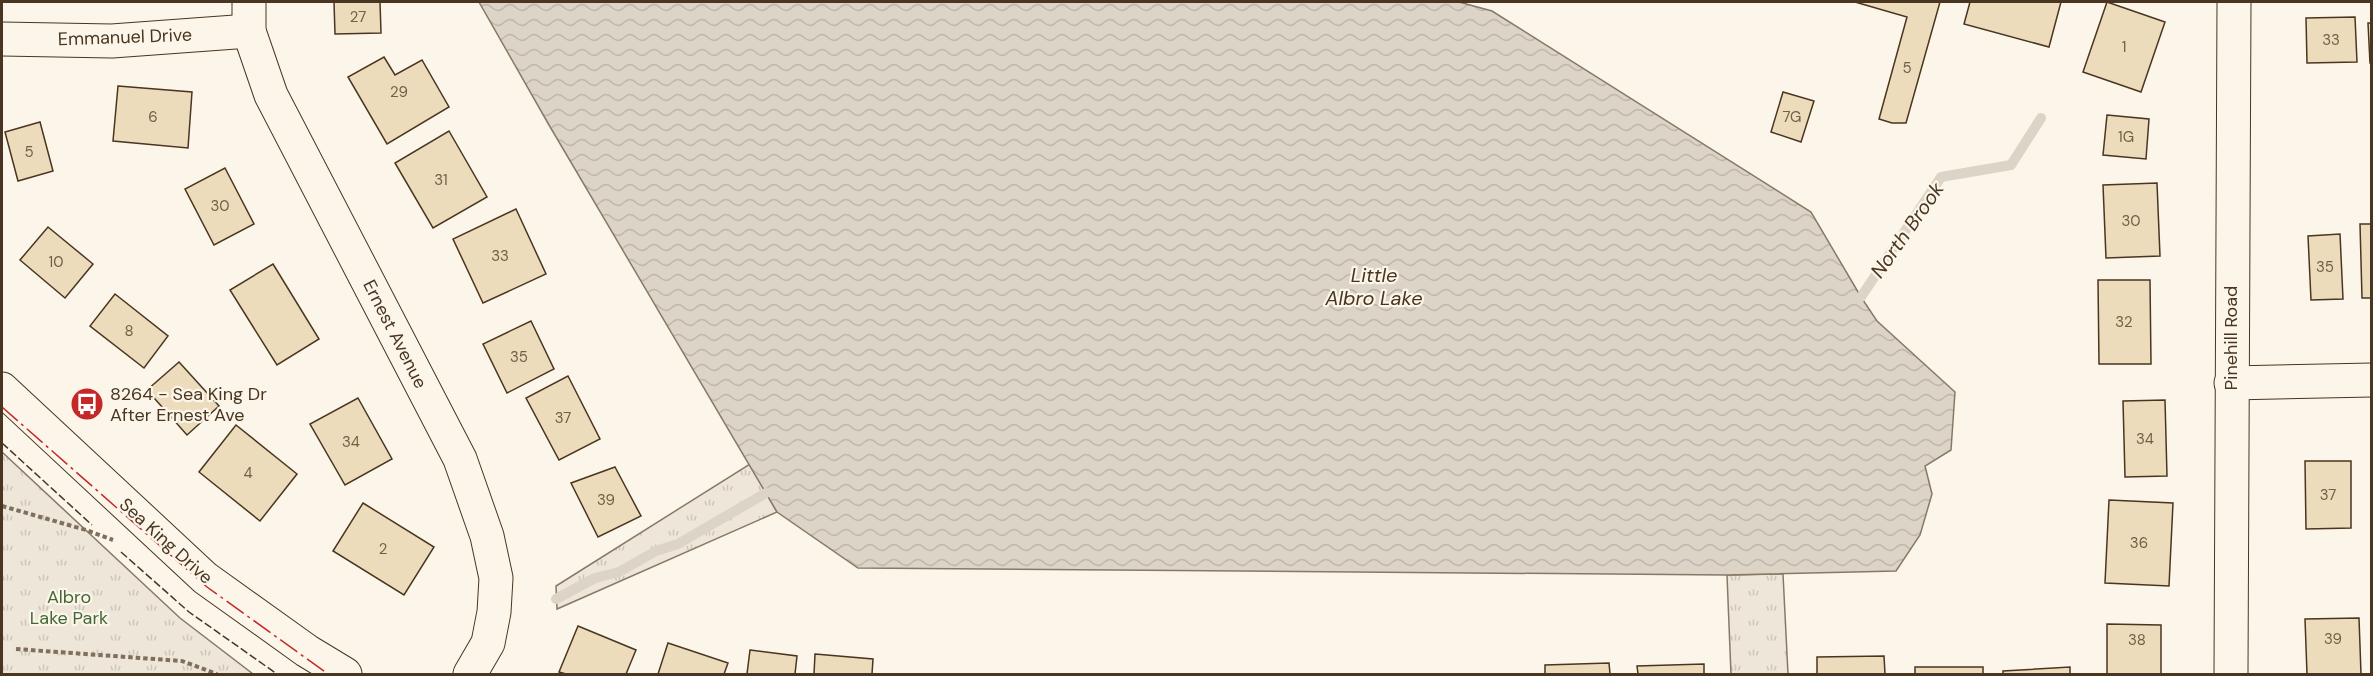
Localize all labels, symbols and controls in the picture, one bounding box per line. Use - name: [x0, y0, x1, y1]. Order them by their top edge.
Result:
- house number: 27: [350, 7, 366, 27]
- street label: Emmanuel Drive: [57, 23, 193, 51]
- house number: 33: [2322, 30, 2340, 50]
- house number: 1: [2122, 37, 2126, 57]
- house number: 5: [1902, 58, 1912, 78]
- house number: 29: [390, 82, 408, 102]
- house number: 6: [148, 107, 158, 127]
- house number: 7G: [1783, 107, 1802, 127]
- house number: 1G: [2118, 127, 2134, 147]
- house number: 5: [24, 142, 34, 162]
- house number: 31: [434, 170, 448, 190]
- water label: North Brook: [1864, 176, 1950, 283]
- house number: 30: [210, 196, 230, 216]
- house number: 30: [2121, 211, 2141, 231]
- house number: 33: [491, 246, 509, 266]
- house number: 10: [49, 252, 63, 272]
- house number: 35: [2316, 257, 2334, 277]
- water label: Little Albro Lake: [1324, 262, 1423, 311]
- street label: Ernest Avenue: [357, 276, 433, 392]
- street label: Pinehill Road: [2219, 286, 2243, 390]
- house number: 32: [2115, 312, 2133, 332]
- house number: 8: [124, 321, 134, 341]
- house number: 35: [510, 347, 528, 367]
- place label: 8264 - Sea King Dr After Ernest Ave: [110, 382, 267, 427]
- bus stop icon: 8264 - Sea King Dr After Ernest Ave: [69, 386, 105, 422]
- house number: 37: [555, 408, 571, 428]
- house number: 34: [2136, 429, 2154, 449]
- house number: 34: [342, 432, 360, 452]
- house number: 4: [243, 463, 253, 483]
- house number: 37: [2320, 485, 2336, 505]
- house number: 39: [597, 490, 615, 510]
- street label: Sea King Drive: [114, 493, 218, 589]
- house number: 36: [2130, 533, 2148, 553]
- house number: 2: [379, 539, 387, 559]
- park label: Albro Lake Park: [30, 585, 108, 630]
- house number: 39: [2324, 629, 2342, 649]
- house number: 38: [2128, 630, 2146, 650]

